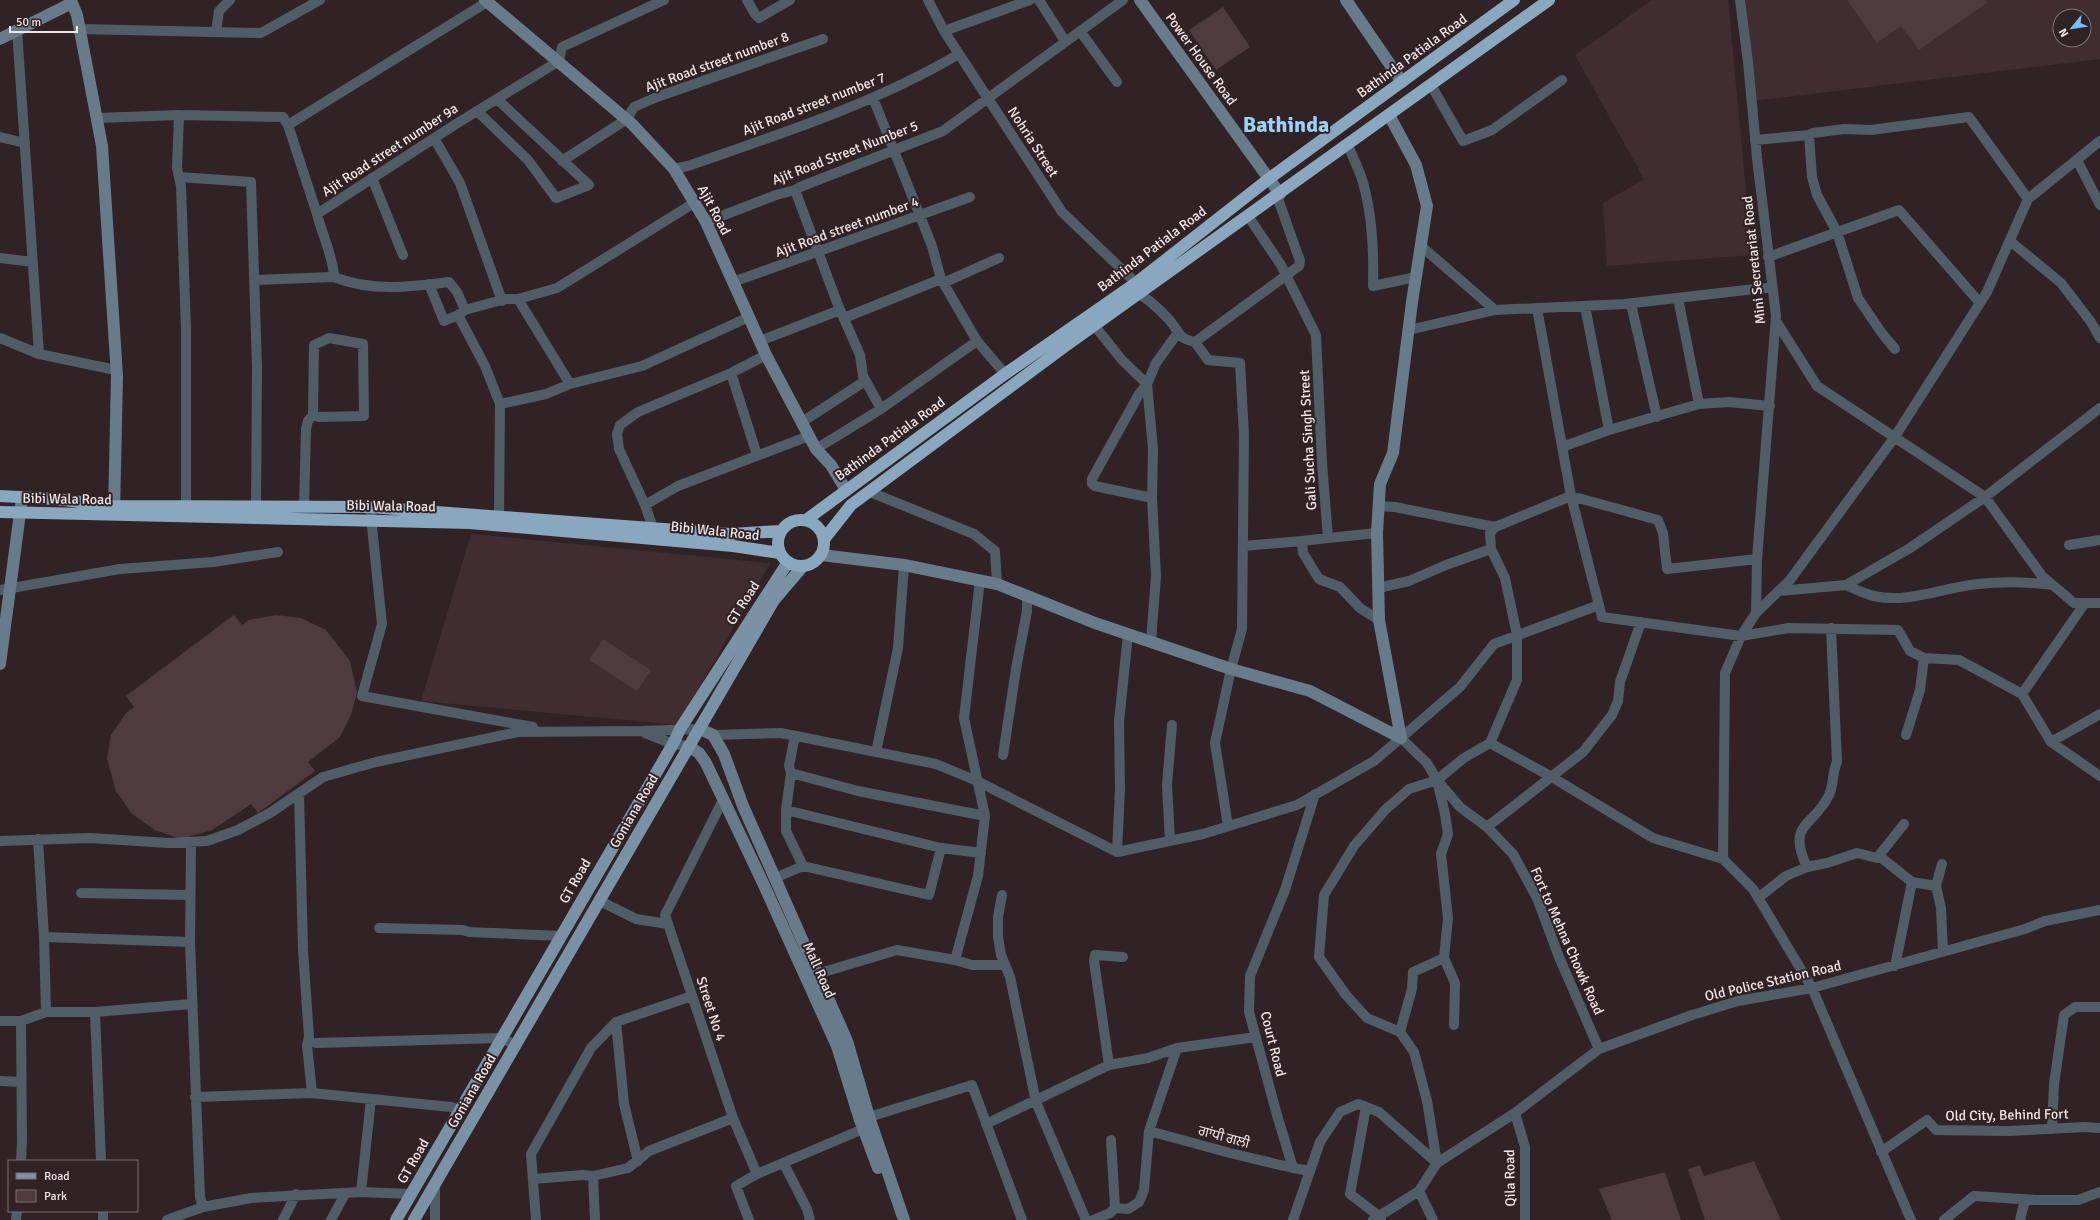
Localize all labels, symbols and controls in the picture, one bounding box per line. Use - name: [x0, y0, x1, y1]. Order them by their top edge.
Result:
- scale bar: [10, 8, 77, 34]
- north arrow: [2052, 8, 2092, 48]
- street label: Power House Road: [1162, 9, 1240, 109]
- street label: Bathinda Patiala Road: [1354, 10, 1470, 102]
- text: 50 m: [16, 15, 41, 30]
- text: N: [2056, 26, 2071, 39]
- street label: Ajit Road street number 8: [643, 28, 791, 96]
- street label: Ajit Road street number 7: [740, 69, 888, 139]
- street label: Ajit Road street number 9a: [319, 100, 461, 200]
- street label: Nohria Street: [1004, 104, 1062, 180]
- district label: Bathinda: [1243, 111, 1329, 138]
- street label: Ajit Road Street Number 5: [769, 117, 921, 189]
- street label: Ajit Road: [694, 182, 734, 238]
- street label: Ajit Road street number 4: [773, 193, 922, 261]
- street label: Mini Secretariat Road: [1739, 195, 1769, 325]
- street label: Bathinda Patiala Road: [1094, 203, 1210, 295]
- street label: Gali Sucha Singh Street: [1296, 369, 1320, 511]
- street label: Bathinda Patiala Road: [832, 393, 948, 485]
- street label: Bibi Wala Road: [22, 490, 112, 508]
- street label: Bibi Wala Road: [346, 497, 436, 515]
- street label: Bibi Wala Road: [670, 518, 760, 544]
- street label: GT Road: [723, 578, 763, 628]
- street label: Goniana Road: [606, 771, 662, 851]
- street label: GT Road: [555, 856, 595, 906]
- street label: Fort to Mehna Chowk Road: [1527, 865, 1607, 1017]
- street label: Mall Road: [799, 939, 839, 1001]
- street label: Old Police Station Road: [1703, 957, 1843, 1005]
- street label: Street No 4: [693, 975, 730, 1044]
- street label: Court Road: [1257, 1010, 1289, 1078]
- street label: Goniana Road: [444, 1051, 500, 1131]
- street label: Old City, Behind Fort: [1945, 1105, 2069, 1125]
- street label: ਗਾਂਧੀ ਗਲੀ: [1196, 1122, 1252, 1152]
- street label: GT Road: [393, 1136, 433, 1186]
- street label: Qila Road: [1501, 1149, 1519, 1207]
- legend: [8, 1160, 138, 1212]
- text: Road: [44, 1169, 70, 1184]
- text: Park: [44, 1189, 67, 1204]

